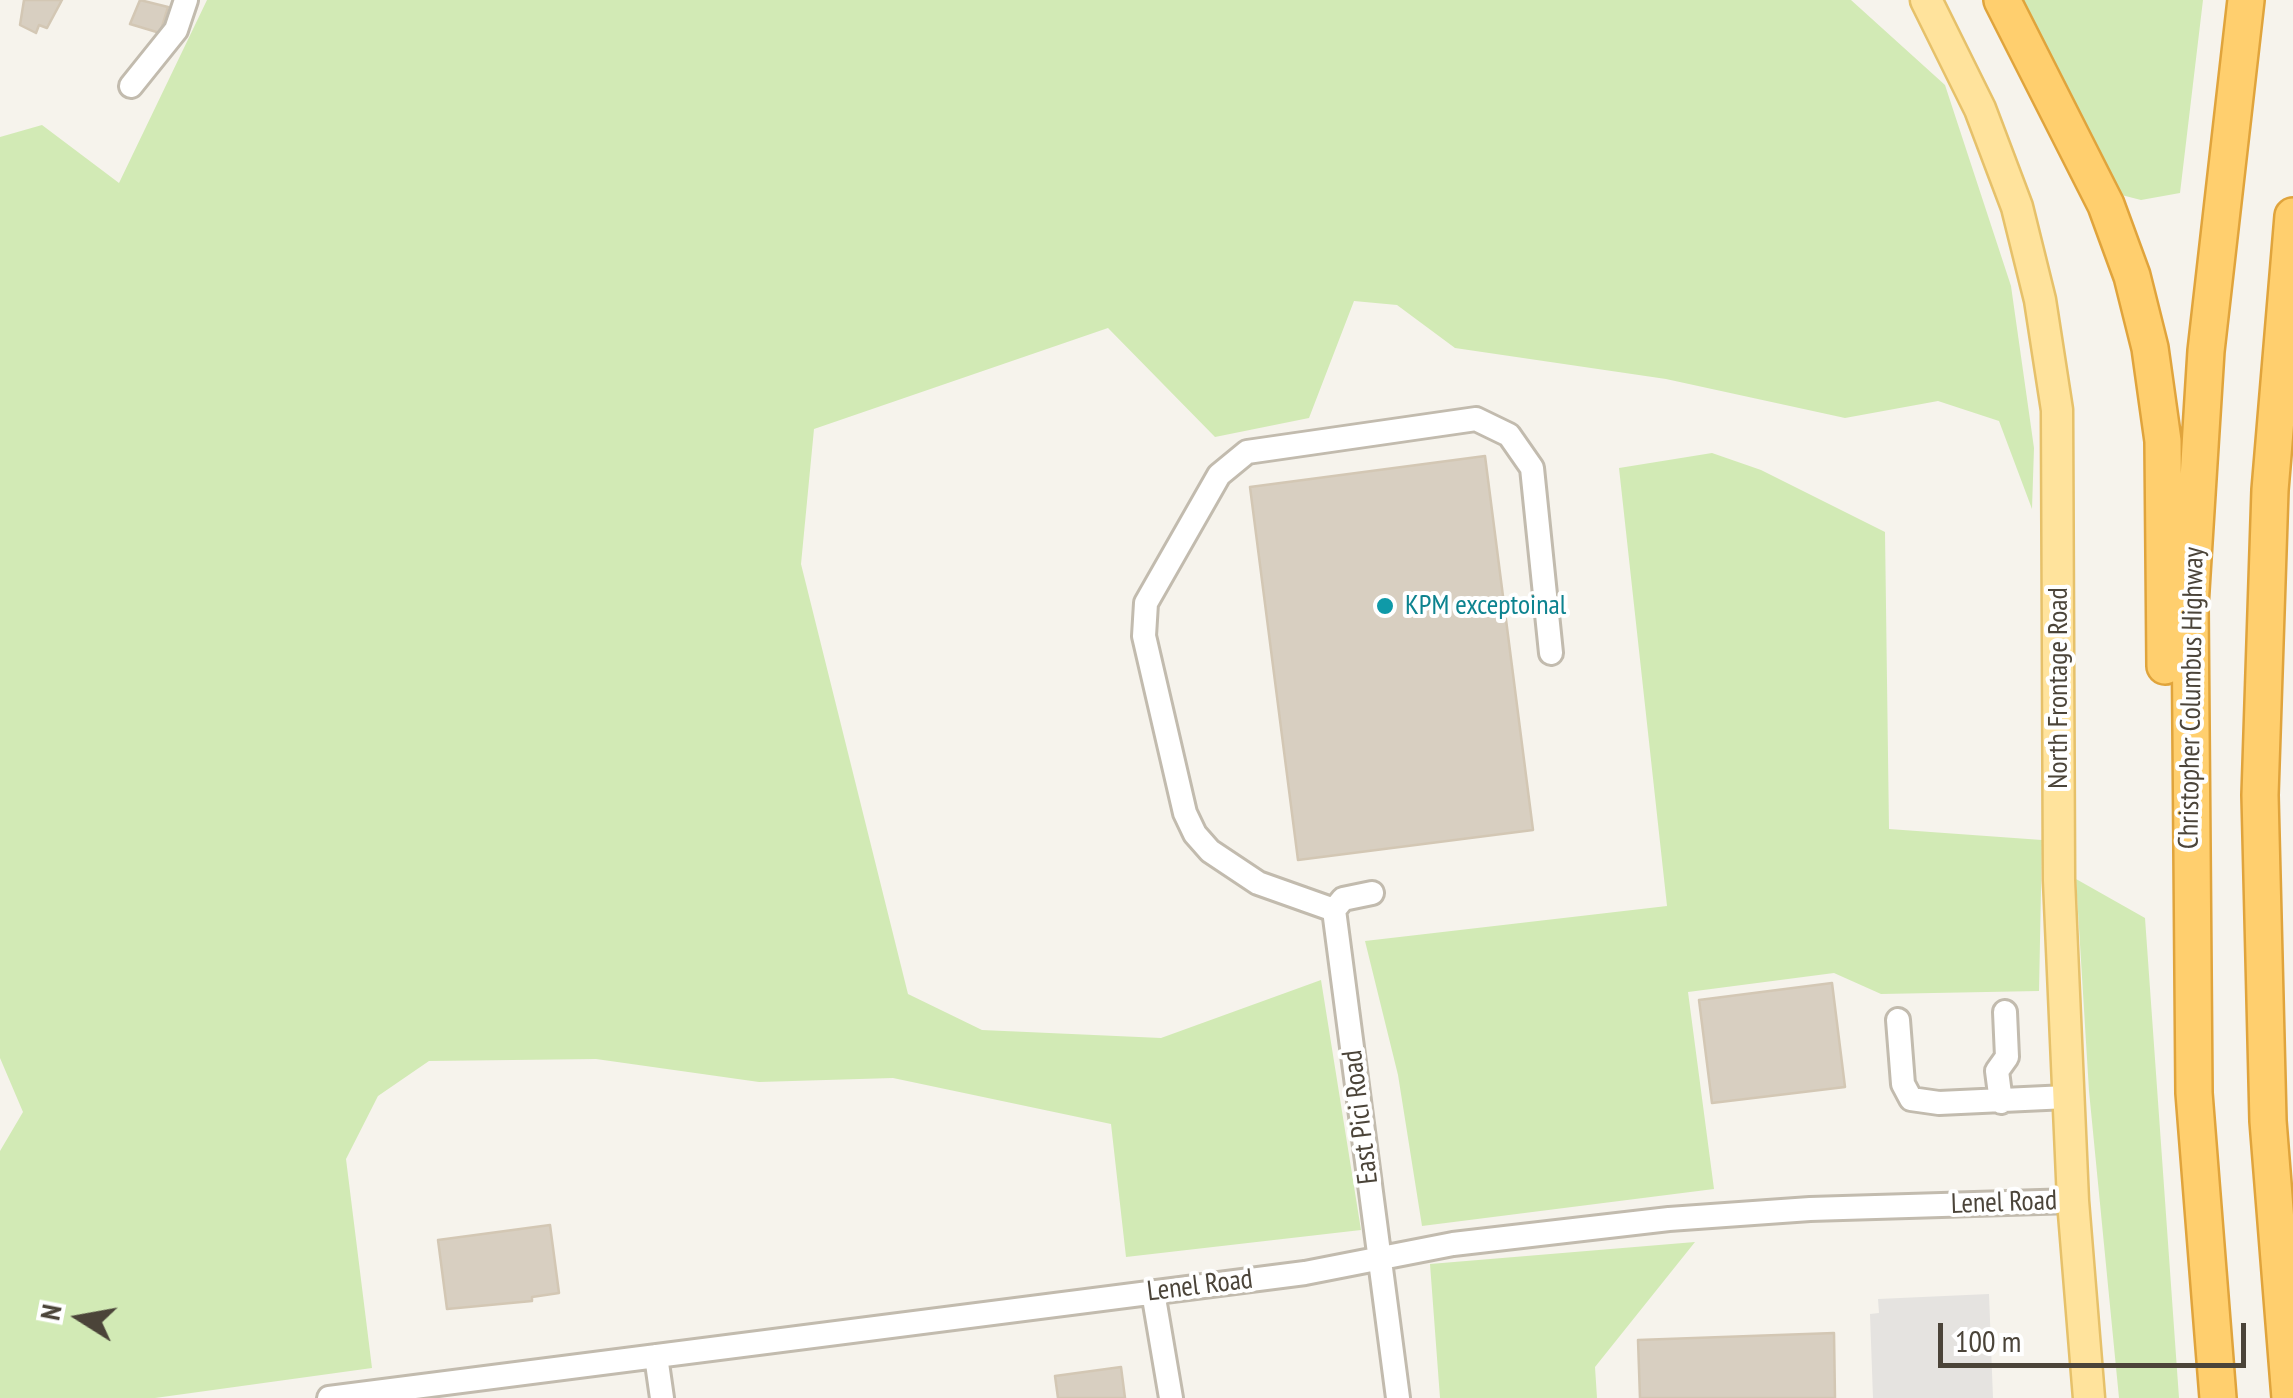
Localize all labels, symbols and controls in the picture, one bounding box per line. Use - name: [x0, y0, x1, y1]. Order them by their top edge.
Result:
- street label: Christopher Columbus Highway: [2173, 547, 2211, 849]
- street label: North Frontage Road: [2042, 587, 2076, 789]
- place label: KPM exceptoinal: [1405, 589, 1566, 623]
- marker: KPM exceptoinal: [1374, 595, 1396, 617]
- street label: East Pici Road: [1336, 1048, 1386, 1186]
- street label: Lenel Road: [1950, 1184, 2058, 1222]
- street label: Lenel Road: [1145, 1263, 1255, 1309]
- north arrow: [30, 1268, 130, 1368]
- text: N: [30, 1301, 70, 1323]
- scale bar: [1943, 1303, 2250, 1365]
- text: 100 m: [1955, 1321, 2021, 1360]

